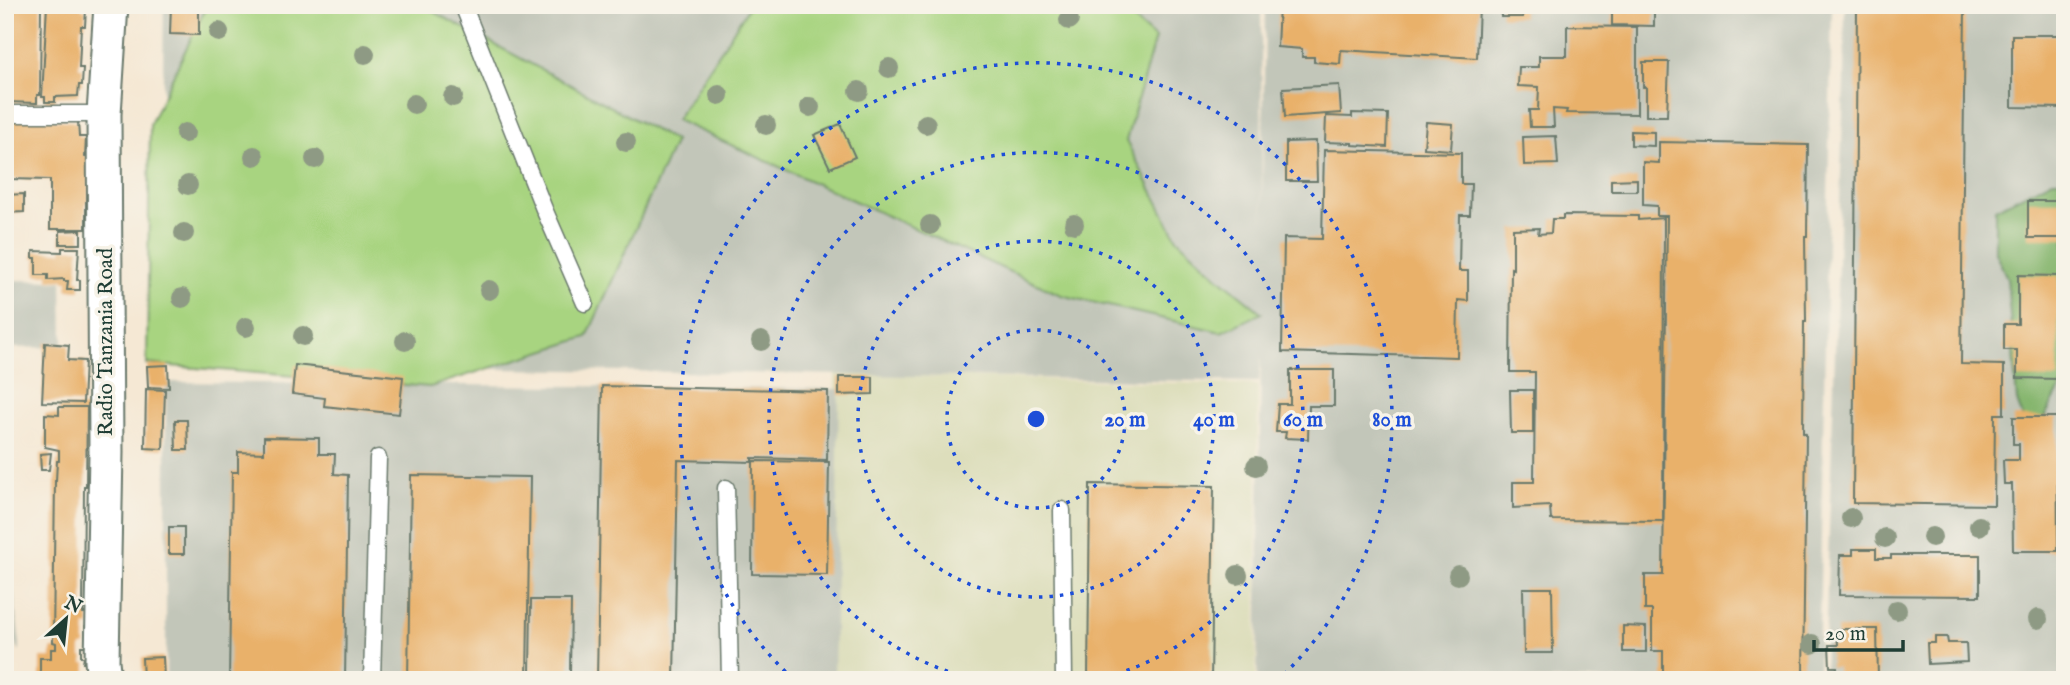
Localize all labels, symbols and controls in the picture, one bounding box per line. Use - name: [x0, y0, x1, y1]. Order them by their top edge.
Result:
- street label: Radio Tanzania Road: [93, 247, 120, 436]
- centre of rings: [1024, 407, 1048, 431]
- text: 20 m: [1105, 407, 1146, 434]
- text: 40 m: [1193, 407, 1235, 434]
- text: 60 m: [1283, 407, 1324, 434]
- text: 80 m: [1372, 407, 1412, 434]
- north arrow: [32, 584, 102, 654]
- text: N: [59, 591, 86, 620]
- scale bar: [1814, 608, 1904, 652]
- text: 20 m: [1825, 621, 1866, 648]

